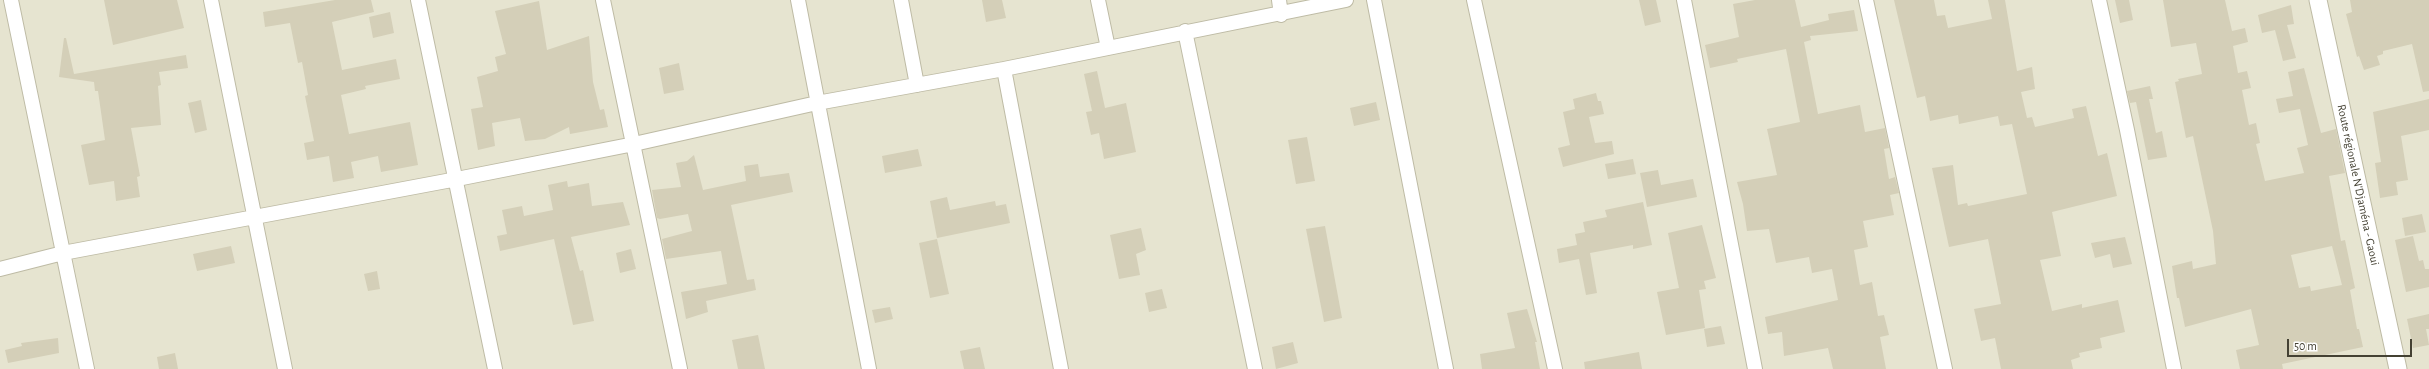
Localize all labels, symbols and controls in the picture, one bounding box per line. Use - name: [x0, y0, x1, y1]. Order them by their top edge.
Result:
- street label: Route régionale N'Djaména - Gaoui: [2334, 103, 2382, 267]
- scale bar: [2289, 331, 2414, 357]
- text: 50 m: [2294, 340, 2317, 352]

